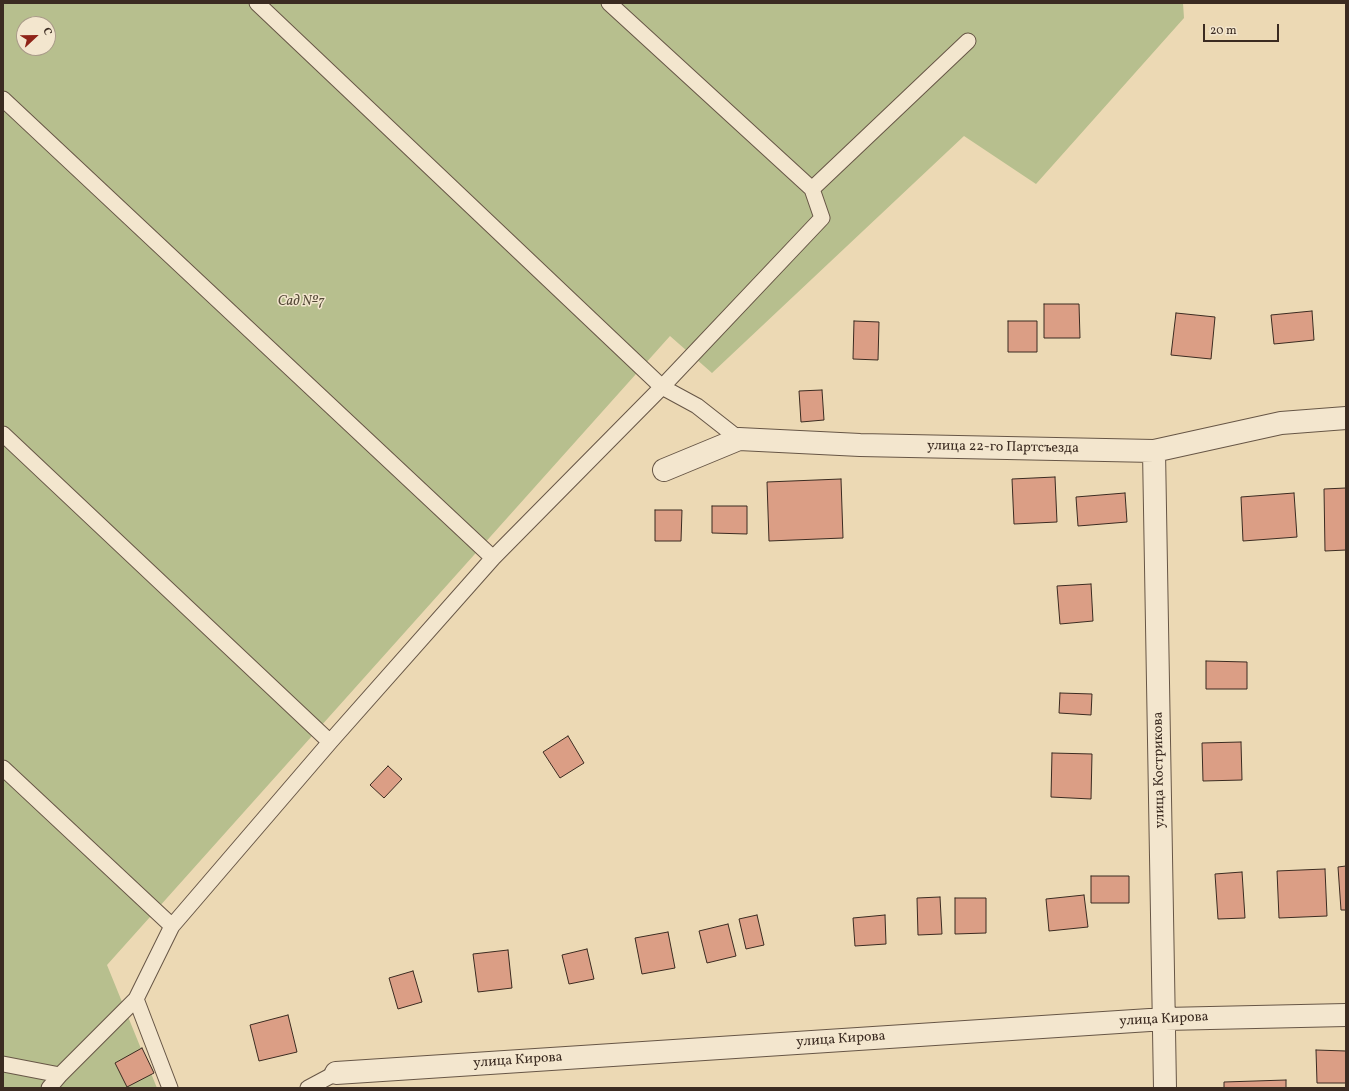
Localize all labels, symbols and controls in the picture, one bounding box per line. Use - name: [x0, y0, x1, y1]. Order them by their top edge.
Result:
- north arrow: [16, 16, 56, 56]
- scale bar: [1205, 16, 1281, 42]
- text: 20 m: [1210, 23, 1237, 39]
- text: С: [38, 26, 55, 38]
- park label: Сад №7: [278, 294, 324, 310]
- street label: улица 22-го Партсъезда: [927, 438, 1079, 458]
- street label: улица Кострикова: [1151, 711, 1169, 829]
- street label: улица Кирова: [1119, 1009, 1209, 1031]
- street label: улица Кирова: [796, 1029, 886, 1051]
- street label: улица Кирова: [473, 1050, 563, 1072]

